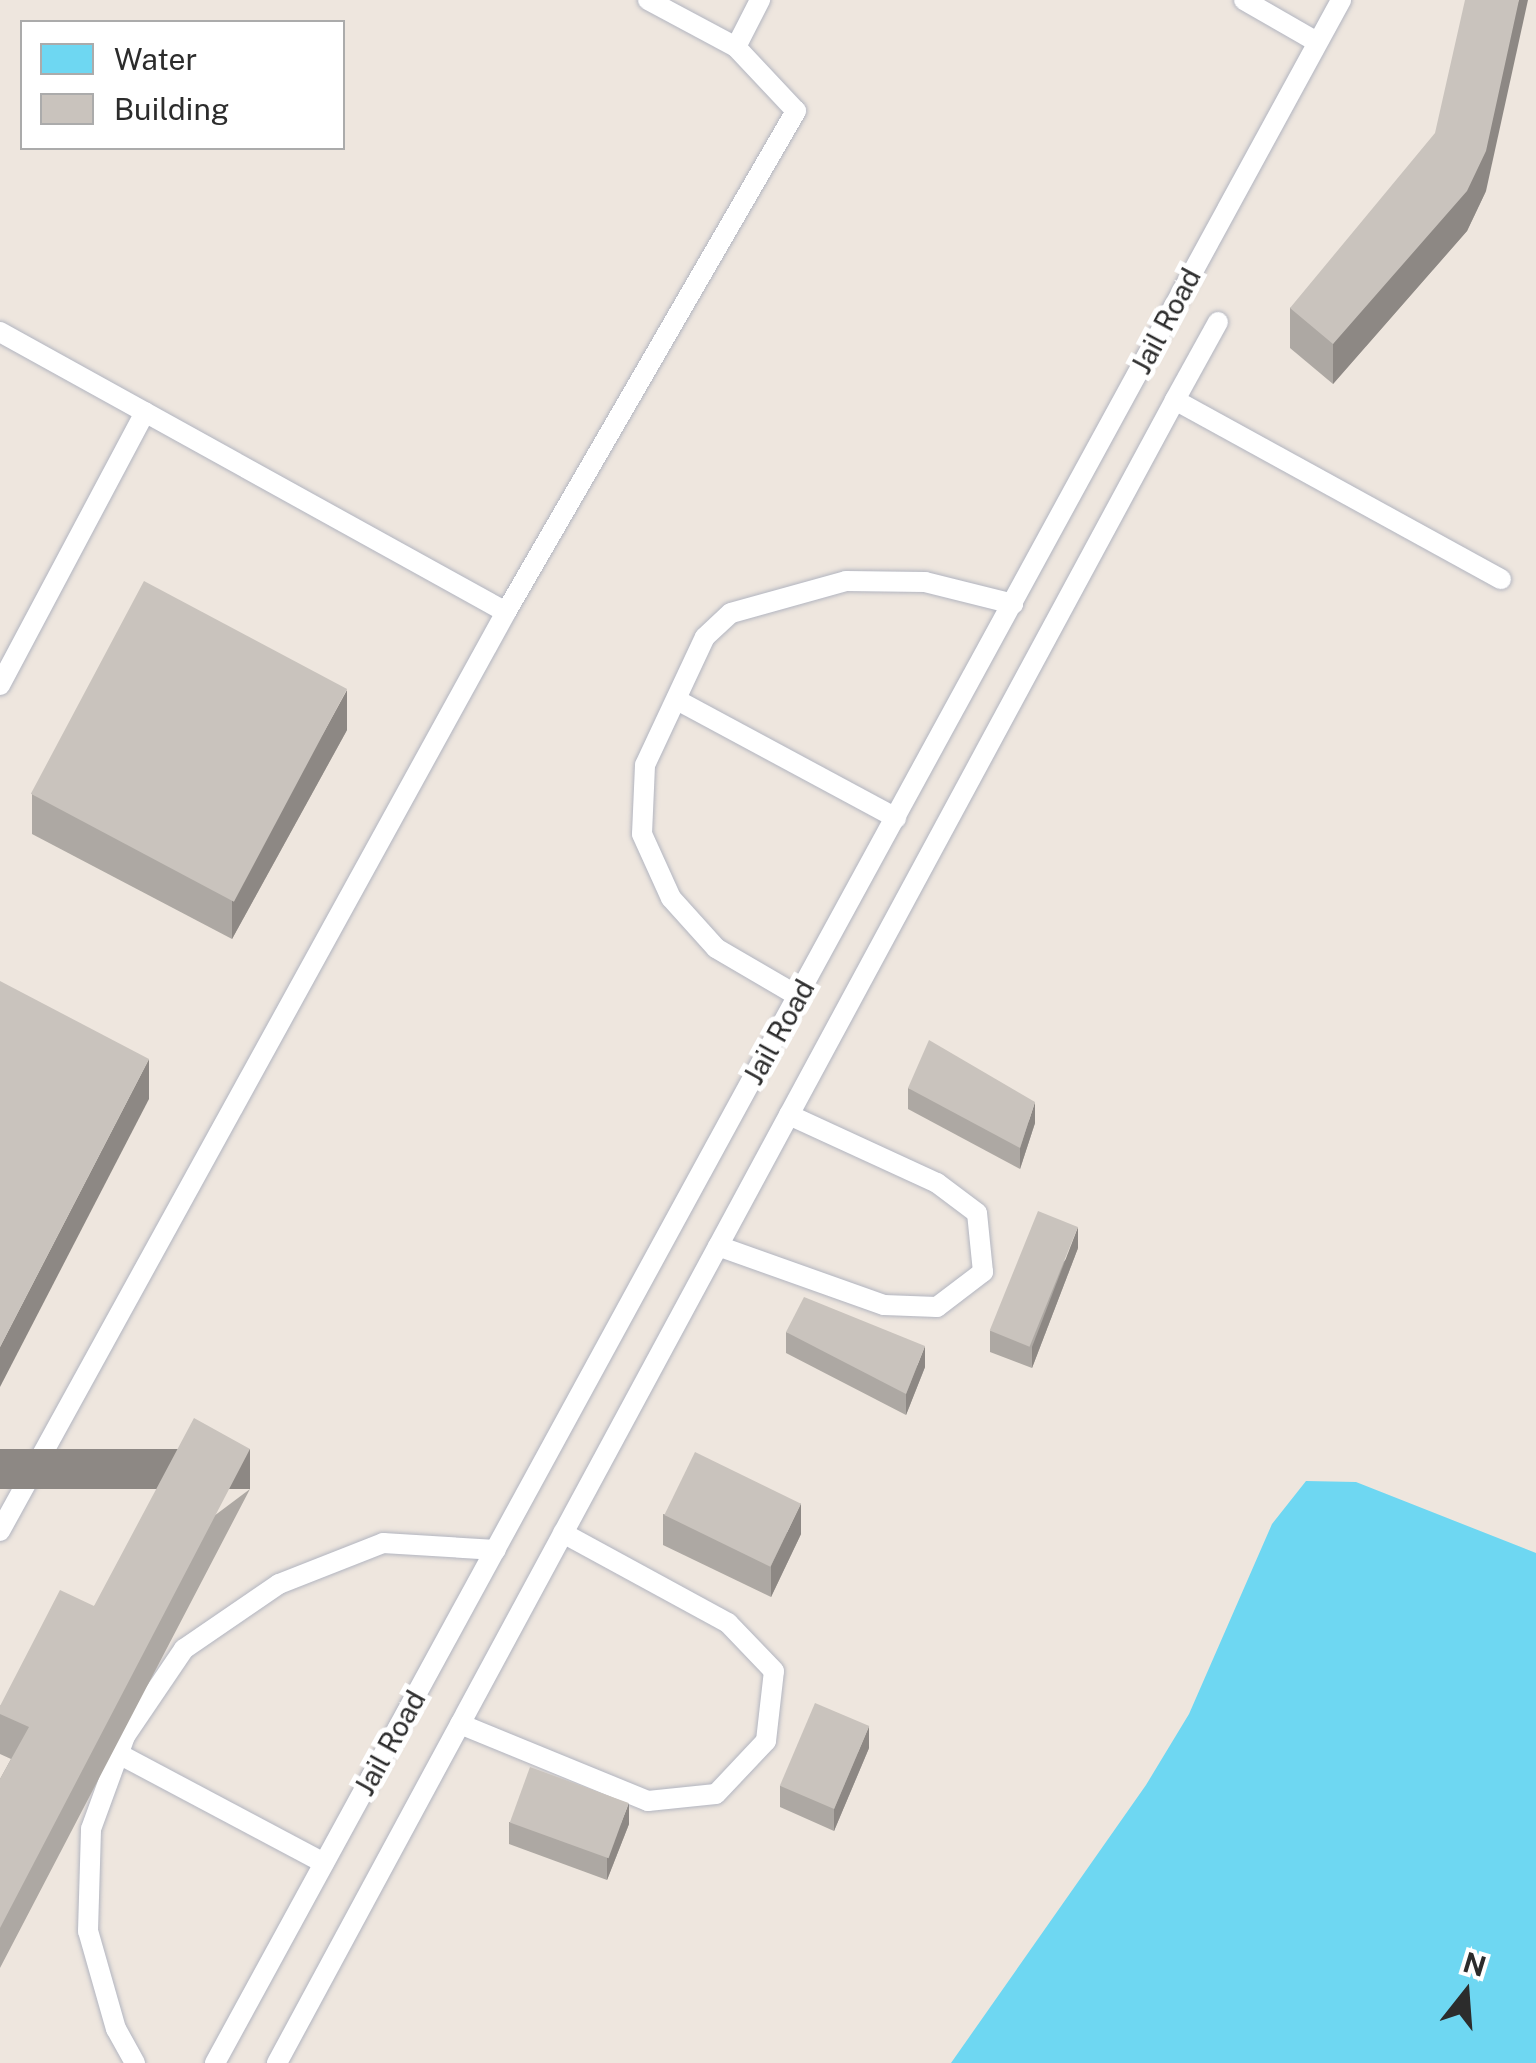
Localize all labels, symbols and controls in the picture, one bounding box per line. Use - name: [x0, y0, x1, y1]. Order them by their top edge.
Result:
- legend: [20, 20, 345, 150]
- text: Water: [114, 41, 197, 77]
- text: Building: [114, 91, 229, 127]
- street label: Jail Road: [1124, 262, 1208, 380]
- street label: Jail Road: [736, 974, 822, 1090]
- street label: Jail Road: [347, 1685, 433, 1801]
- north arrow: [1416, 1943, 1516, 2043]
- text: N: [1460, 1945, 1490, 1983]

